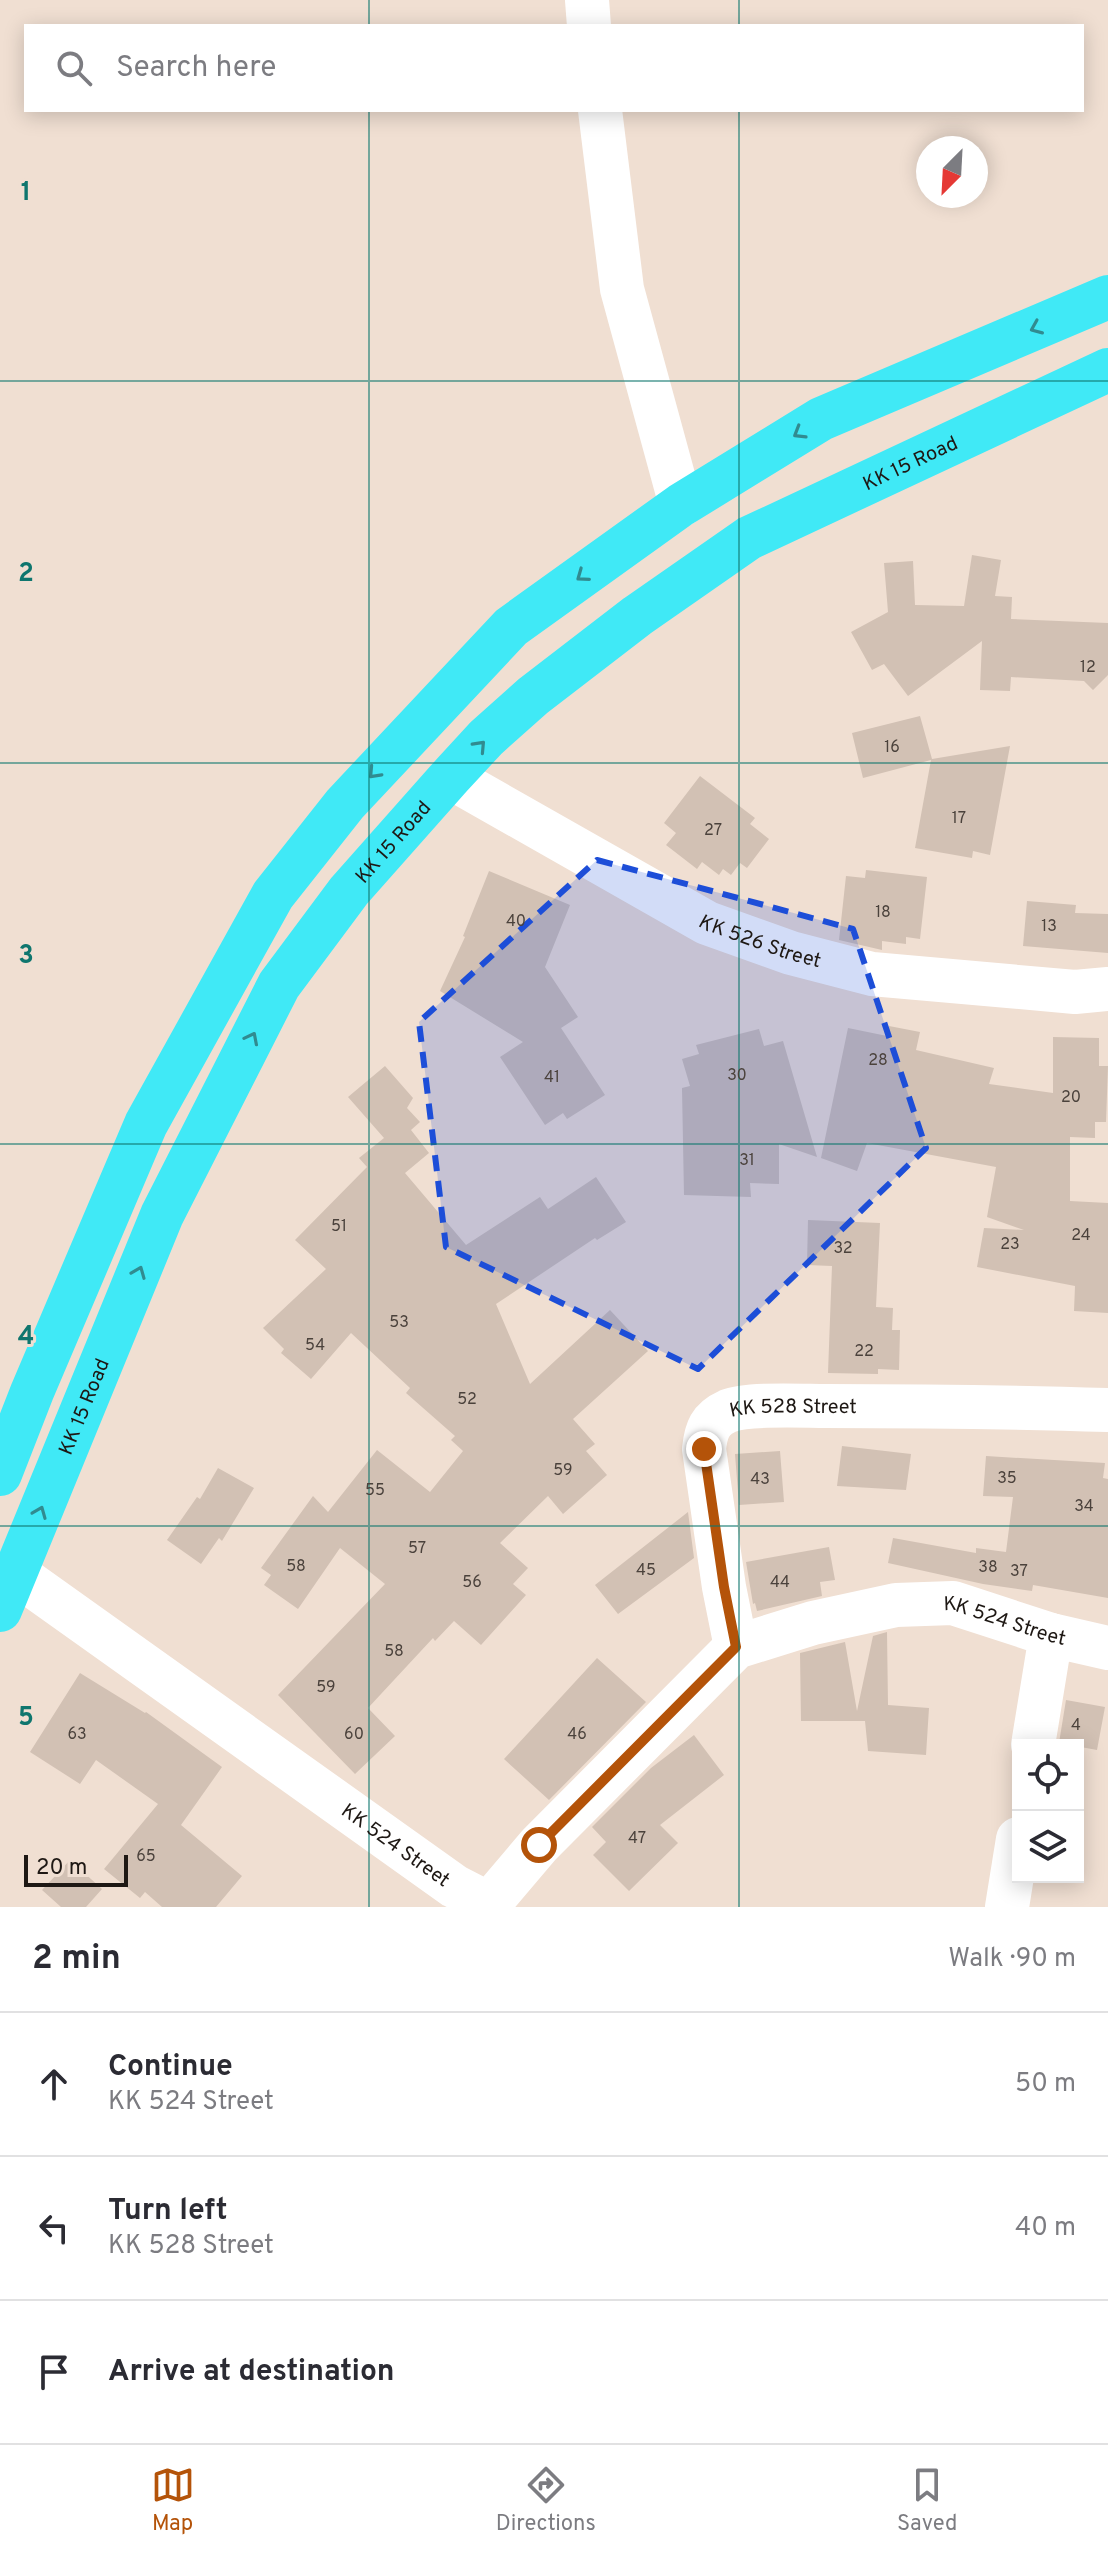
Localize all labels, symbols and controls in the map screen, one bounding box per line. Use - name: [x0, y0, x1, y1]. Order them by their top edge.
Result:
- search box: [24, 24, 1084, 112]
- icon: search: [52, 46, 96, 90]
- text: Search here: [116, 50, 276, 87]
- north arrow: [916, 136, 988, 208]
- text: 1: [21, 177, 31, 210]
- one-way arrow: [1030, 318, 1044, 334]
- one-way arrow: [793, 423, 808, 439]
- street label: KK 15 Road: [859, 431, 963, 498]
- text: 2: [18, 558, 34, 591]
- one-way arrow: [576, 566, 591, 581]
- house number: 12: [1080, 658, 1096, 678]
- house number: 16: [884, 738, 900, 758]
- one-way arrow: [470, 740, 484, 755]
- one-way arrow: [368, 764, 383, 778]
- street label: KK 15 Road: [351, 796, 438, 890]
- house number: 17: [952, 809, 966, 829]
- house number: 27: [704, 821, 722, 841]
- house number: 18: [875, 903, 891, 923]
- street label: KK 526 Street: [693, 910, 824, 975]
- house number: 40: [506, 912, 526, 932]
- house number: 13: [1041, 917, 1057, 937]
- text: 3: [18, 940, 34, 973]
- one-way arrow: [242, 1031, 258, 1046]
- house number: 28: [868, 1051, 888, 1071]
- house number: 30: [727, 1066, 747, 1086]
- house number: 41: [544, 1068, 560, 1088]
- house number: 20: [1061, 1088, 1081, 1108]
- house number: 31: [739, 1151, 755, 1171]
- house number: 51: [331, 1217, 347, 1237]
- house number: 24: [1071, 1226, 1091, 1246]
- house number: 23: [1000, 1235, 1020, 1255]
- house number: 32: [833, 1239, 853, 1259]
- one-way arrow: [129, 1266, 146, 1280]
- house number: 53: [389, 1313, 409, 1333]
- text: 4: [18, 1321, 34, 1354]
- house number: 54: [305, 1336, 325, 1356]
- house number: 22: [854, 1342, 874, 1362]
- street label: KK 15 Road: [54, 1355, 117, 1459]
- house number: 52: [457, 1390, 477, 1410]
- street label: KK 528 Street: [727, 1394, 857, 1425]
- route end: [686, 1431, 722, 1467]
- house number: 59: [553, 1461, 573, 1481]
- house number: 35: [997, 1469, 1017, 1489]
- house number: 43: [750, 1470, 770, 1490]
- house number: 55: [365, 1481, 385, 1501]
- house number: 34: [1074, 1497, 1094, 1517]
- one-way arrow: [30, 1506, 46, 1520]
- house number: 57: [408, 1539, 426, 1559]
- house number: 58: [286, 1557, 306, 1577]
- house number: 38: [978, 1558, 998, 1578]
- house number: 45: [636, 1561, 656, 1581]
- house number: 37: [1010, 1562, 1028, 1582]
- house number: 56: [462, 1573, 482, 1593]
- house number: 44: [770, 1573, 790, 1593]
- street label: KK 524 Street: [943, 1592, 1068, 1653]
- house number: 58: [384, 1642, 404, 1662]
- house number: 59: [316, 1678, 336, 1698]
- text: 5: [18, 1702, 34, 1735]
- house number: 4: [1071, 1716, 1081, 1736]
- house number: 63: [67, 1725, 87, 1745]
- house number: 60: [344, 1725, 364, 1745]
- house number: 46: [567, 1725, 587, 1745]
- map controls: [1012, 1739, 1084, 1883]
- button: locate: [1012, 1739, 1084, 1811]
- street label: KK 524 Street: [335, 1799, 454, 1894]
- button: layers: [1012, 1811, 1084, 1883]
- route start: [521, 1827, 557, 1863]
- house number: 47: [628, 1829, 646, 1849]
- house number: 65: [136, 1847, 156, 1867]
- scale bar: [24, 1851, 128, 1887]
- text: 20 m: [36, 1855, 87, 1882]
- text: 2 min: [32, 1938, 121, 1981]
- text: Walk · 90 m: [948, 1943, 1076, 1976]
- text: Continue: [108, 2049, 233, 2086]
- icon: ahead: [32, 2062, 76, 2106]
- text: 50 m: [1015, 2068, 1076, 2101]
- text: KK 524 Street: [108, 2086, 274, 2119]
- text: Turn left: [108, 2193, 228, 2230]
- icon: left: [32, 2206, 76, 2250]
- text: 40 m: [1015, 2212, 1076, 2245]
- text: KK 528 Street: [108, 2230, 274, 2263]
- icon: arrive: [32, 2350, 76, 2394]
- text: Arrive at destination: [108, 2354, 394, 2391]
- tab: Map: [151, 2463, 195, 2538]
- tab: Directions: [496, 2463, 596, 2538]
- tab: Saved: [897, 2463, 957, 2538]

